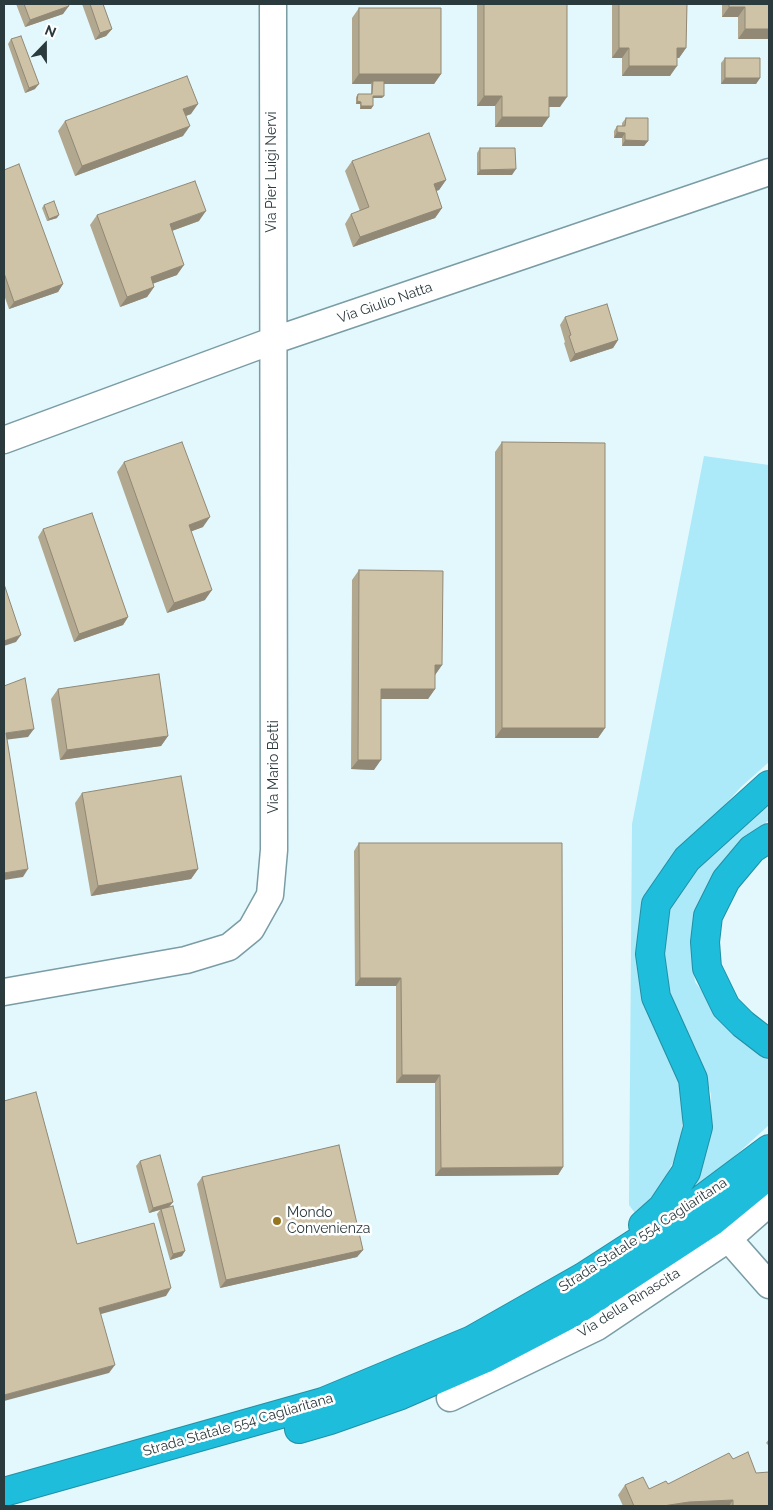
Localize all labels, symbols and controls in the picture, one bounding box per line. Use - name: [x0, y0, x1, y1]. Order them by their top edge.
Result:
- north arrow: [20, 20, 70, 70]
- text: N: [43, 22, 59, 41]
- street label: Via Pier Luigi Nervi: [264, 111, 280, 233]
- street label: Via Giulio Natta: [335, 279, 435, 327]
- street label: Via Mario Betti: [266, 720, 282, 814]
- street label: Strada Statale 554 Cagliaritana: [556, 1174, 730, 1296]
- place label: Mondo Convenienza: [287, 1205, 370, 1238]
- marker: Mondo Convenienza: [271, 1215, 283, 1227]
- street label: Via della Rinascita: [575, 1265, 683, 1341]
- street label: Strada Statale 554 Cagliaritana: [141, 1390, 335, 1460]

